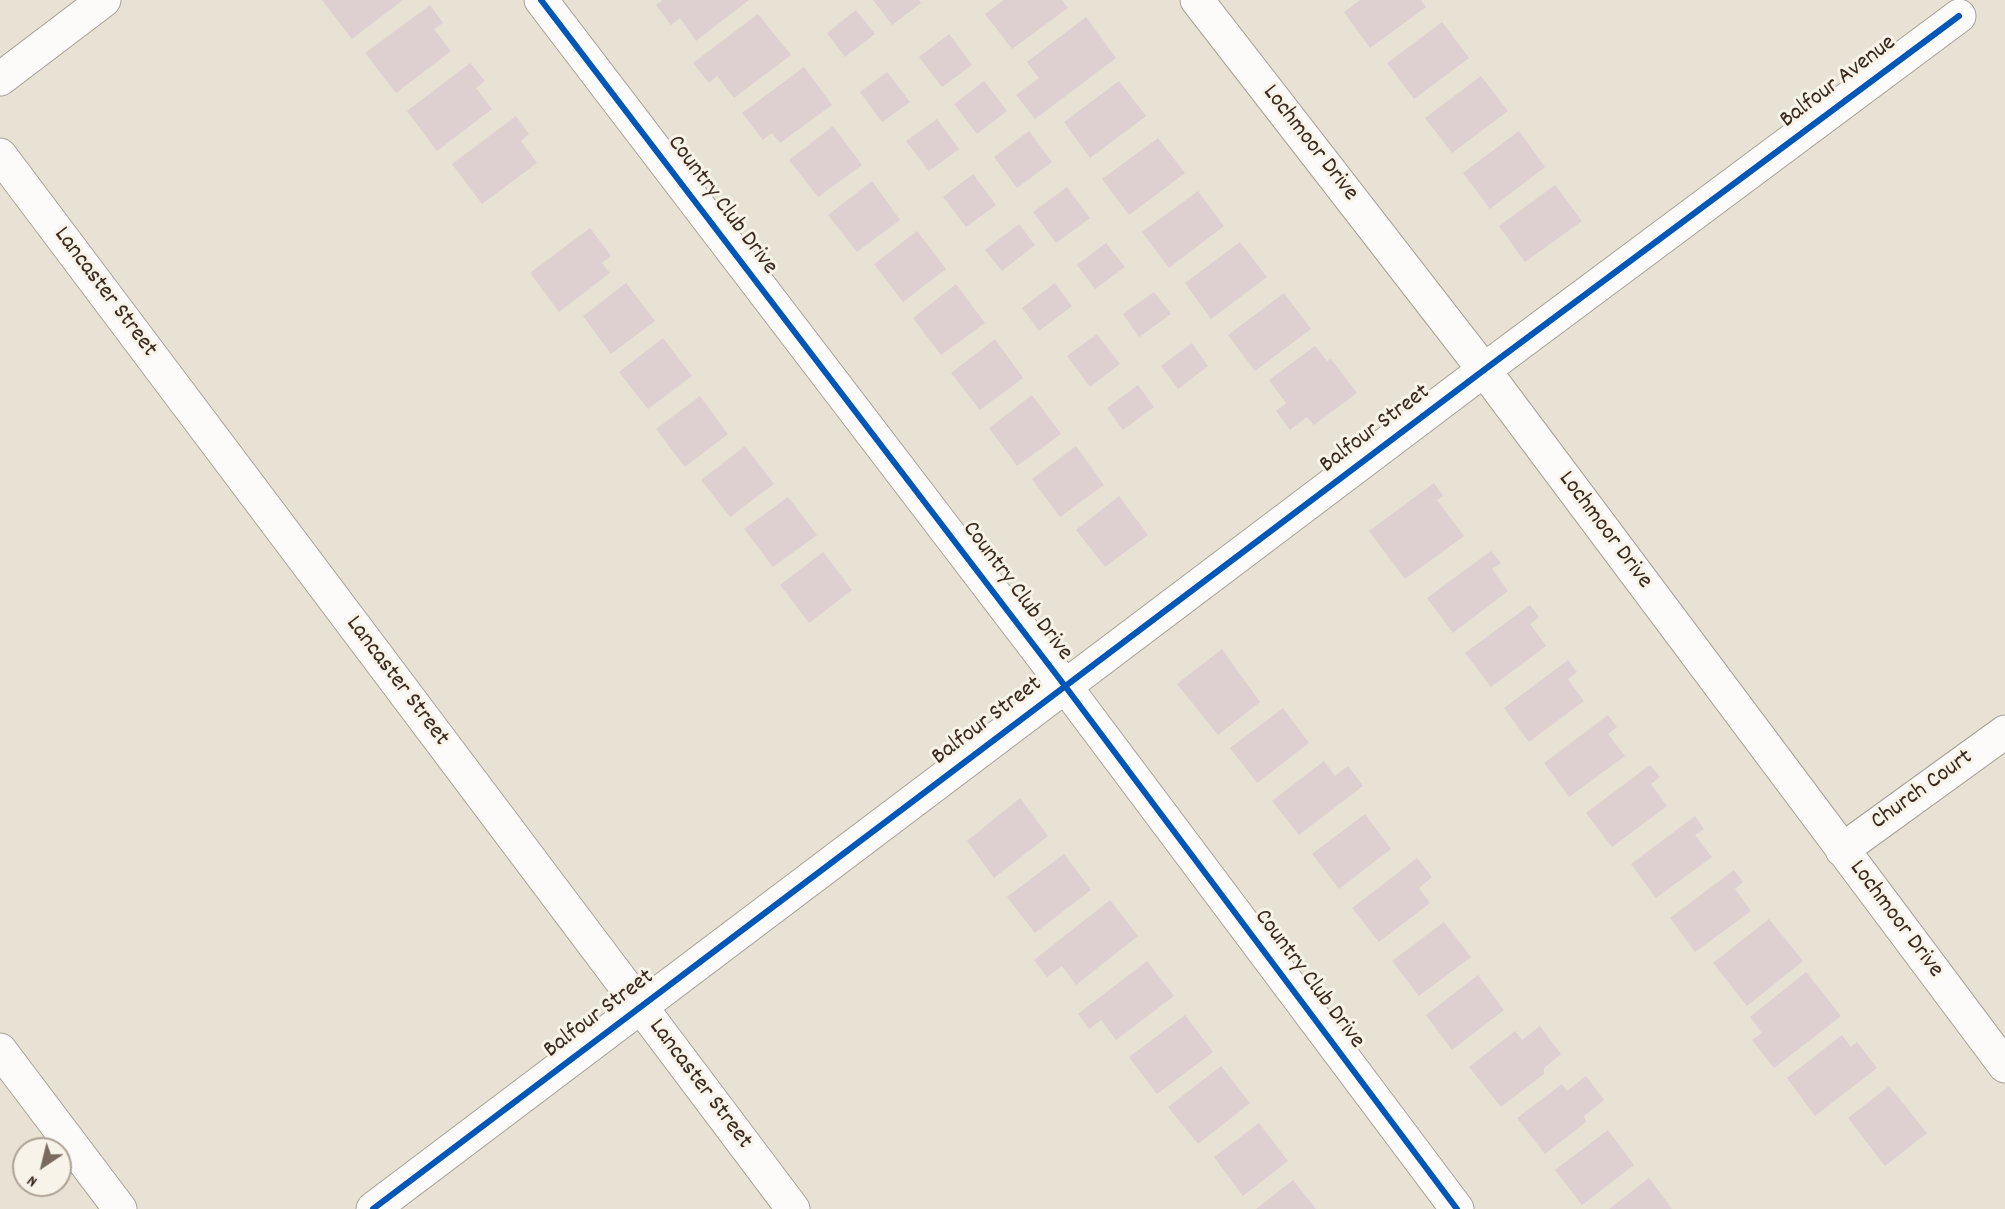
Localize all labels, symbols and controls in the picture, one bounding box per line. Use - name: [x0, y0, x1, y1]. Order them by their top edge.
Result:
- street label: Balfour Avenue: [1775, 30, 1903, 136]
- street label: Lochmoor Drive: [1255, 80, 1363, 208]
- street label: Country Club Drive: [659, 131, 783, 281]
- street label: Lancaster Street: [46, 222, 162, 364]
- street label: Balfour Street: [1315, 379, 1437, 481]
- street label: Lochmoor Drive: [1550, 467, 1658, 595]
- street label: Country Club Drive: [954, 517, 1078, 667]
- street label: Lancaster Street: [338, 611, 454, 753]
- street label: Balfour Street: [927, 671, 1049, 773]
- street label: Church Court: [1866, 744, 1980, 838]
- street label: Lochmoor Drive: [1841, 856, 1949, 984]
- street label: Country Club Drive: [1246, 905, 1370, 1055]
- street label: Balfour Street: [539, 964, 661, 1066]
- street label: Lancaster Street: [641, 1014, 757, 1156]
- north arrow: [12, 1137, 72, 1197]
- text: N: [23, 1169, 42, 1192]

